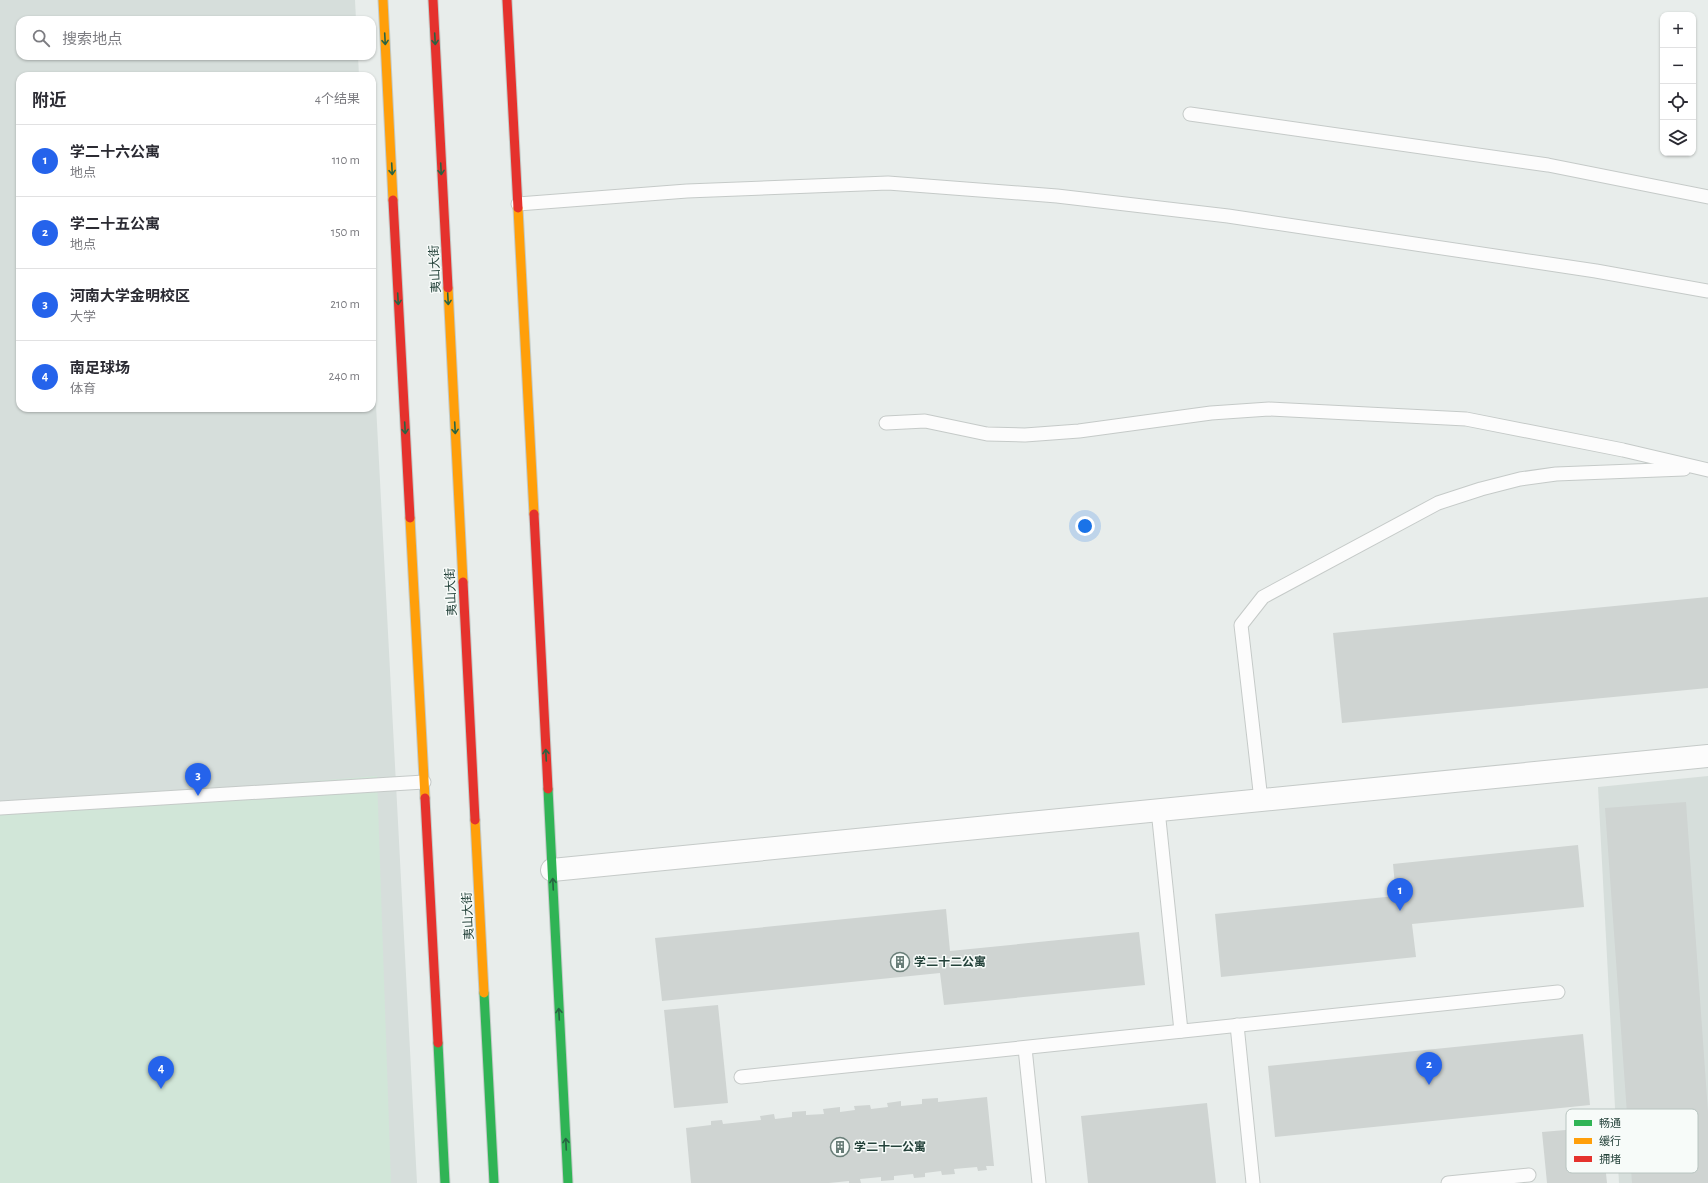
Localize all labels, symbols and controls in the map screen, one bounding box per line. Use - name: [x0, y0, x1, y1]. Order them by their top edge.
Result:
- map controls: [1660, 12, 1696, 156]
- button: +: [1660, 12, 1696, 48]
- search box: [16, 16, 376, 60]
- icon: search: [30, 27, 52, 49]
- text: 搜索地点: [62, 32, 122, 47]
- one-way arrow: [381, 32, 388, 45]
- one-way arrow: [431, 32, 438, 45]
- button: −: [1660, 48, 1696, 84]
- button: locate: [1660, 84, 1696, 120]
- text: 附近: [32, 92, 66, 109]
- text: 4个结果: [315, 93, 360, 106]
- button: layers: [1660, 120, 1696, 156]
- text: 学二十六公寓: [70, 145, 160, 160]
- text: 1: [43, 154, 47, 167]
- text: 110 m: [332, 154, 360, 167]
- one-way arrow: [388, 162, 395, 175]
- one-way arrow: [438, 162, 445, 175]
- text: 地点: [70, 167, 96, 180]
- text: 学二十五公寓: [70, 217, 160, 232]
- text: 2: [42, 226, 48, 239]
- text: 150 m: [331, 226, 360, 239]
- text: 地点: [70, 239, 96, 252]
- street label: 夷山大街: [427, 245, 442, 293]
- text: 河南大学金明校区: [70, 289, 190, 304]
- one-way arrow: [395, 292, 402, 305]
- one-way arrow: [445, 292, 452, 305]
- text: 3: [42, 298, 48, 311]
- text: 210 m: [330, 298, 360, 311]
- text: 大学: [70, 311, 96, 324]
- text: 南足球场: [70, 361, 130, 376]
- text: 4: [42, 370, 48, 383]
- text: 240 m: [328, 370, 360, 383]
- text: 体育: [70, 383, 96, 396]
- one-way arrow: [402, 421, 409, 434]
- one-way arrow: [451, 421, 459, 434]
- your location: [1075, 516, 1095, 536]
- street label: 夷山大街: [443, 568, 458, 616]
- one-way arrow: [542, 749, 550, 762]
- pin: 3: [185, 763, 211, 796]
- one-way arrow: [549, 878, 556, 891]
- pin: 1: [1387, 878, 1413, 911]
- street label: 夷山大街: [460, 892, 475, 940]
- building icon: 学二十二公寓: [889, 951, 911, 973]
- place label: 学二十二公寓: [914, 955, 986, 968]
- one-way arrow: [556, 1008, 563, 1021]
- pin: 2: [1416, 1052, 1442, 1085]
- pin: 4: [148, 1056, 174, 1089]
- legend: [1566, 1109, 1698, 1173]
- text: 畅通: [1599, 1117, 1621, 1129]
- text: 缓行: [1599, 1135, 1621, 1147]
- building icon: 学二十一公寓: [829, 1136, 851, 1158]
- one-way arrow: [563, 1138, 570, 1151]
- place label: 学二十一公寓: [854, 1140, 926, 1153]
- text: 拥堵: [1599, 1154, 1621, 1165]

